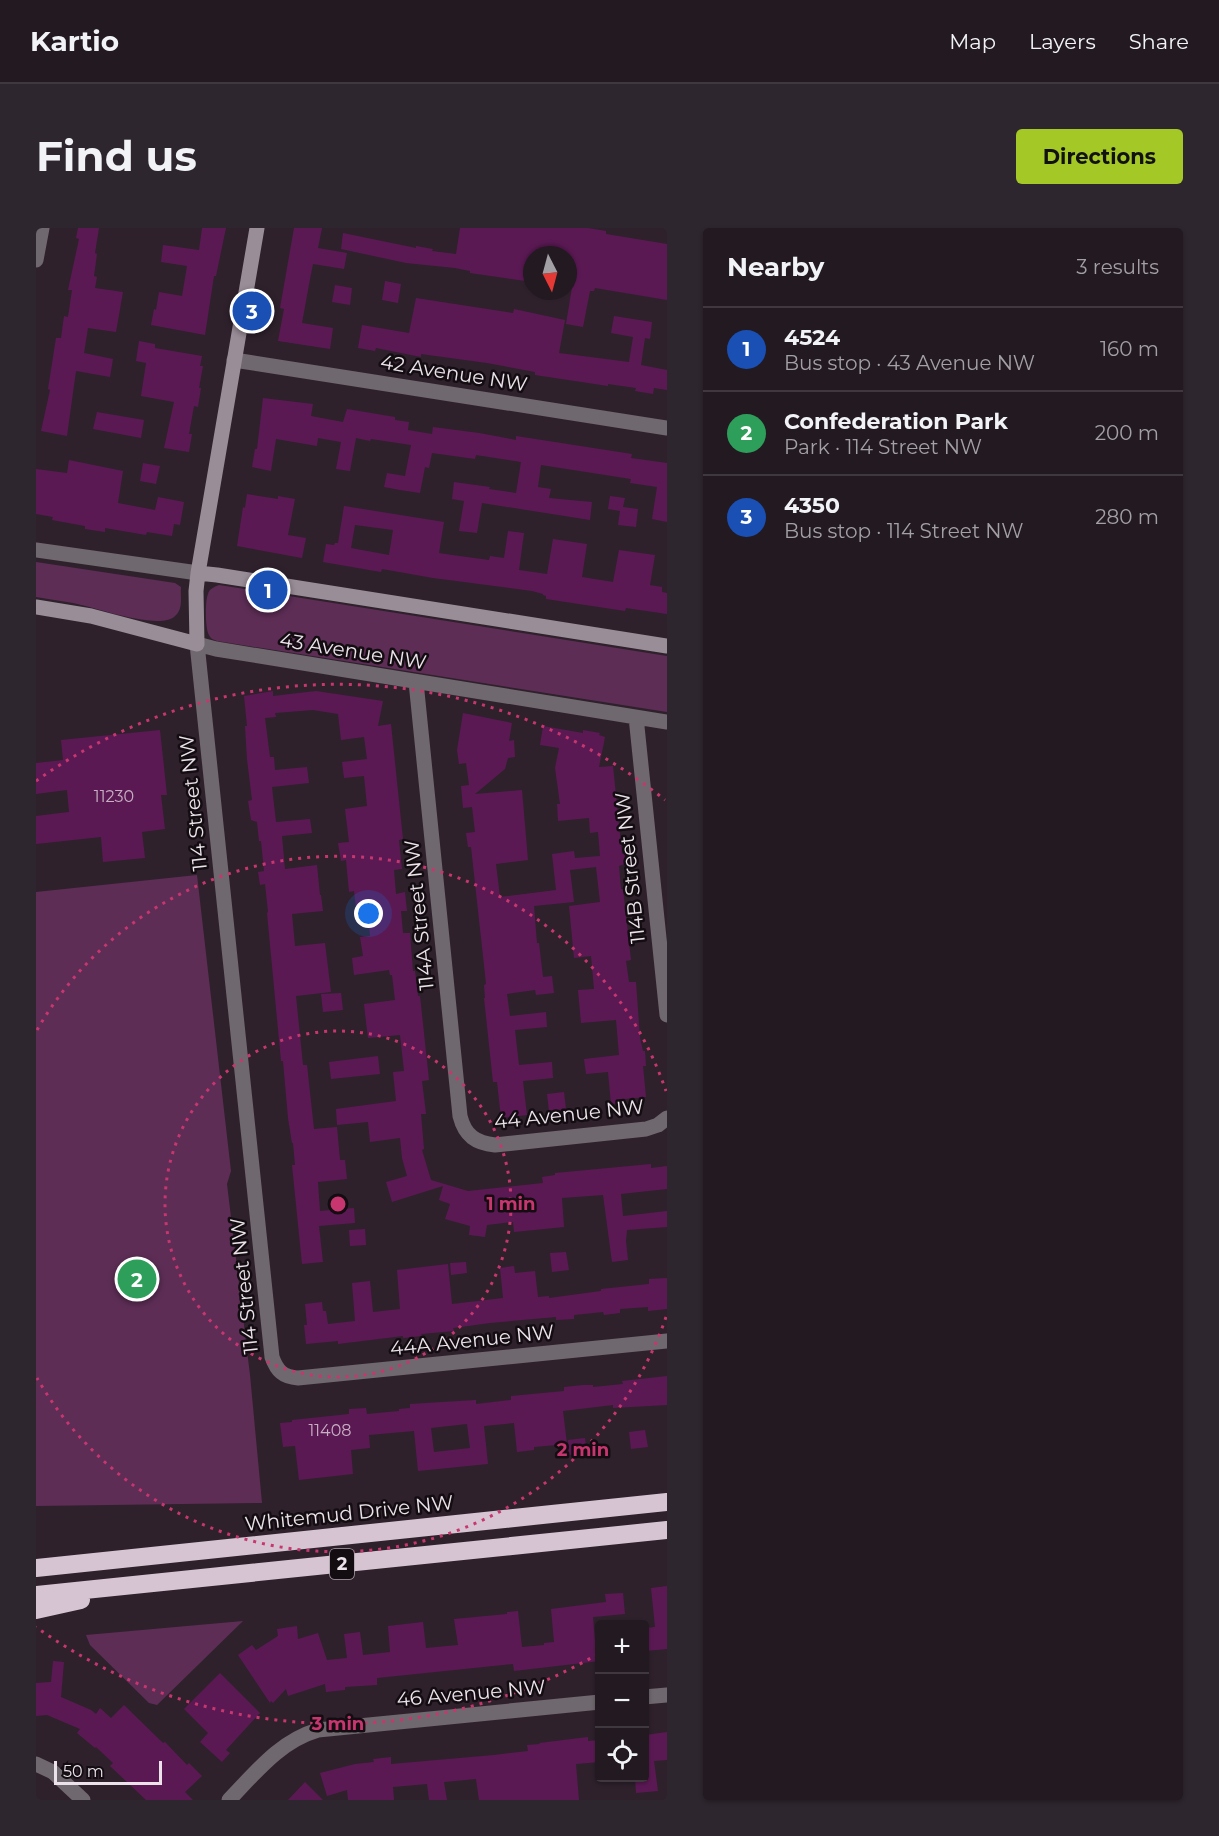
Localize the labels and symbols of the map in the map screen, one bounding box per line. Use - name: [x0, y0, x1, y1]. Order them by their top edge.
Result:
- north arrow: [523, 246, 577, 300]
- pin: 3: [232, 288, 272, 334]
- street label: 42 Avenue NW: [379, 350, 529, 396]
- pin: 1: [248, 568, 288, 613]
- street label: 43 Avenue NW: [278, 628, 428, 674]
- street label: 114 Street NW: [174, 734, 212, 872]
- house number: 11230: [94, 787, 134, 806]
- street label: 114B Street NW: [610, 791, 650, 945]
- street label: 114A Street NW: [399, 839, 439, 991]
- your location: [354, 899, 383, 928]
- street label: 44 Avenue NW: [493, 1094, 645, 1134]
- text: 1 min: [487, 1193, 535, 1215]
- centre of rings: [328, 1194, 348, 1214]
- street label: 114 Street NW: [225, 1217, 263, 1355]
- pin: 2: [118, 1256, 156, 1302]
- street label: 44A Avenue NW: [389, 1319, 555, 1361]
- house number: 11408: [309, 1421, 351, 1440]
- text: 2 min: [557, 1439, 609, 1461]
- street label: Whitemud Drive NW: [243, 1490, 455, 1536]
- road number: 2: [330, 1549, 354, 1579]
- street label: 46 Avenue NW: [395, 1675, 547, 1711]
- text: 3 min: [311, 1713, 364, 1735]
- scale bar: [54, 1758, 162, 1786]

